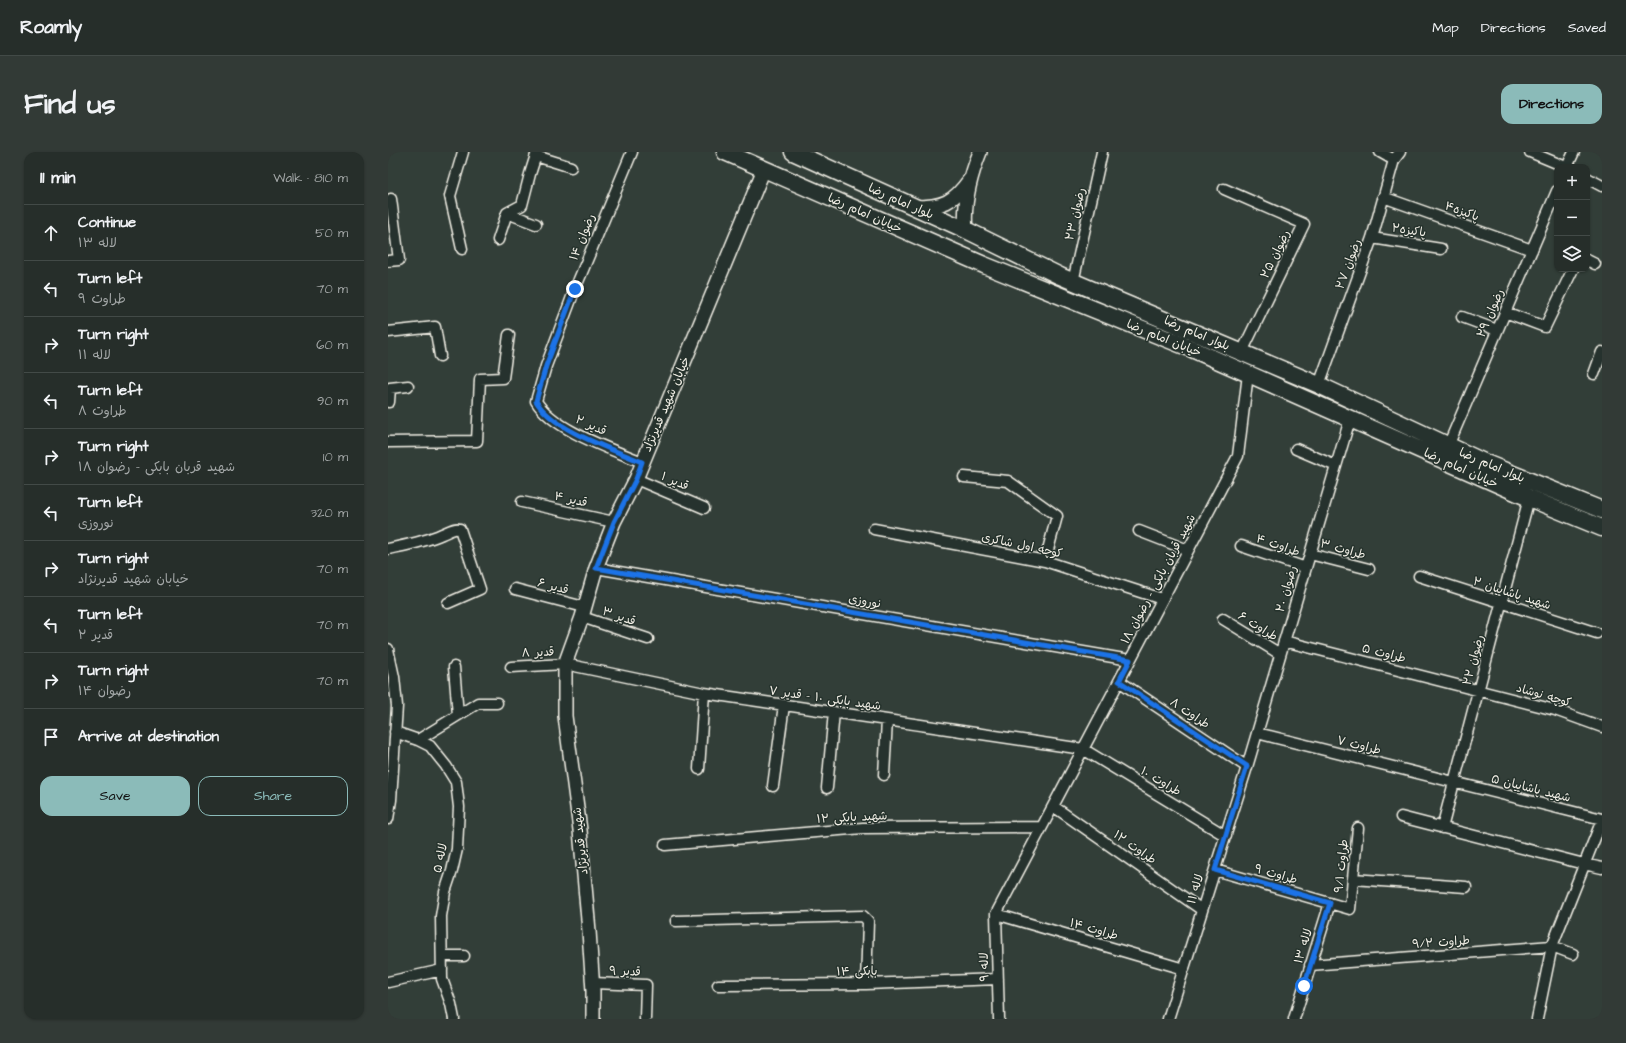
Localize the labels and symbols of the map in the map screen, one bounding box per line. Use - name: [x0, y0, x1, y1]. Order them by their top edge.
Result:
- street label: بلوار امام رضا: [865, 179, 936, 223]
- street label: رضوان ۲۳: [1061, 186, 1090, 242]
- street label: خیابان امام رضا: [825, 190, 905, 237]
- street label: پاکیزه۴: [1442, 197, 1481, 226]
- street label: رضوان ۱۴: [565, 211, 600, 263]
- street label: پاکیزه۲: [1390, 219, 1427, 242]
- street label: رضوان ۲۵: [1256, 227, 1295, 281]
- street label: رضوان ۲۷: [1332, 237, 1365, 292]
- route end: [566, 280, 584, 298]
- street label: رضوان ۲۹: [1473, 286, 1508, 340]
- street label: بلوار امام رضا: [1161, 312, 1232, 355]
- street label: خیابان امام رضا: [1124, 316, 1204, 361]
- street label: خيابان شهيد قديرنژاد: [639, 354, 694, 454]
- street label: قدیر ۲: [572, 411, 609, 440]
- street label: بلوار امام رضا: [1456, 444, 1527, 487]
- street label: خیابان امام رضا: [1421, 445, 1501, 492]
- street label: قدیر ۱: [658, 468, 691, 495]
- street label: قدیر ۴: [553, 487, 589, 512]
- street label: شهید قربان بابکی - رضوان ۱۸: [1117, 511, 1200, 647]
- street label: کوچه اول شاکری: [980, 529, 1064, 562]
- street label: طراوت ۴: [1254, 530, 1302, 561]
- street label: طراوت ۳: [1318, 535, 1367, 564]
- street label: رضوان ۲۰: [1272, 564, 1301, 614]
- street label: شهید پاشاییان ۲: [1471, 573, 1553, 614]
- street label: قدیر ۶: [535, 574, 570, 599]
- street label: نوروزی: [847, 590, 883, 613]
- street label: قدیر ۳: [600, 603, 638, 630]
- street label: طراوت ۶: [1235, 608, 1281, 645]
- street label: رضوان ۲۲: [1459, 633, 1488, 687]
- street label: طراوت ۵: [1360, 640, 1408, 667]
- street label: قدیر ۸: [521, 643, 555, 662]
- street label: کوچه نوشاد: [1514, 680, 1573, 711]
- street label: شهید بابکی ۱۰ - قدیر ۷: [768, 682, 882, 715]
- street label: طراوت ۸: [1166, 694, 1213, 733]
- street label: طراوت ۷: [1335, 732, 1383, 759]
- street label: طراوت ۱۰: [1137, 763, 1184, 800]
- street label: شهید پاشاییان ۵: [1489, 770, 1572, 807]
- street label: شهید قدیرنژاد: [569, 806, 592, 875]
- street label: شهید بابکی ۱۲: [816, 807, 888, 828]
- street label: طراوت ۱۲: [1110, 826, 1160, 868]
- street label: طراوت ۹/۱: [1330, 838, 1353, 894]
- street label: لاله ۵: [429, 842, 452, 875]
- street label: طراوت ۹: [1252, 860, 1299, 889]
- street label: لاله ۱۱: [1183, 872, 1208, 906]
- street label: طراوت ۱۴: [1068, 914, 1120, 945]
- street label: لاله ۱۳: [1290, 927, 1317, 966]
- street label: طراوت ۹/۲: [1412, 932, 1470, 953]
- street label: لاله ۹: [976, 952, 993, 982]
- street label: قدیر ۹: [609, 962, 641, 981]
- street label: بابکی ۱۴: [836, 963, 878, 980]
- route start: [1295, 977, 1313, 995]

